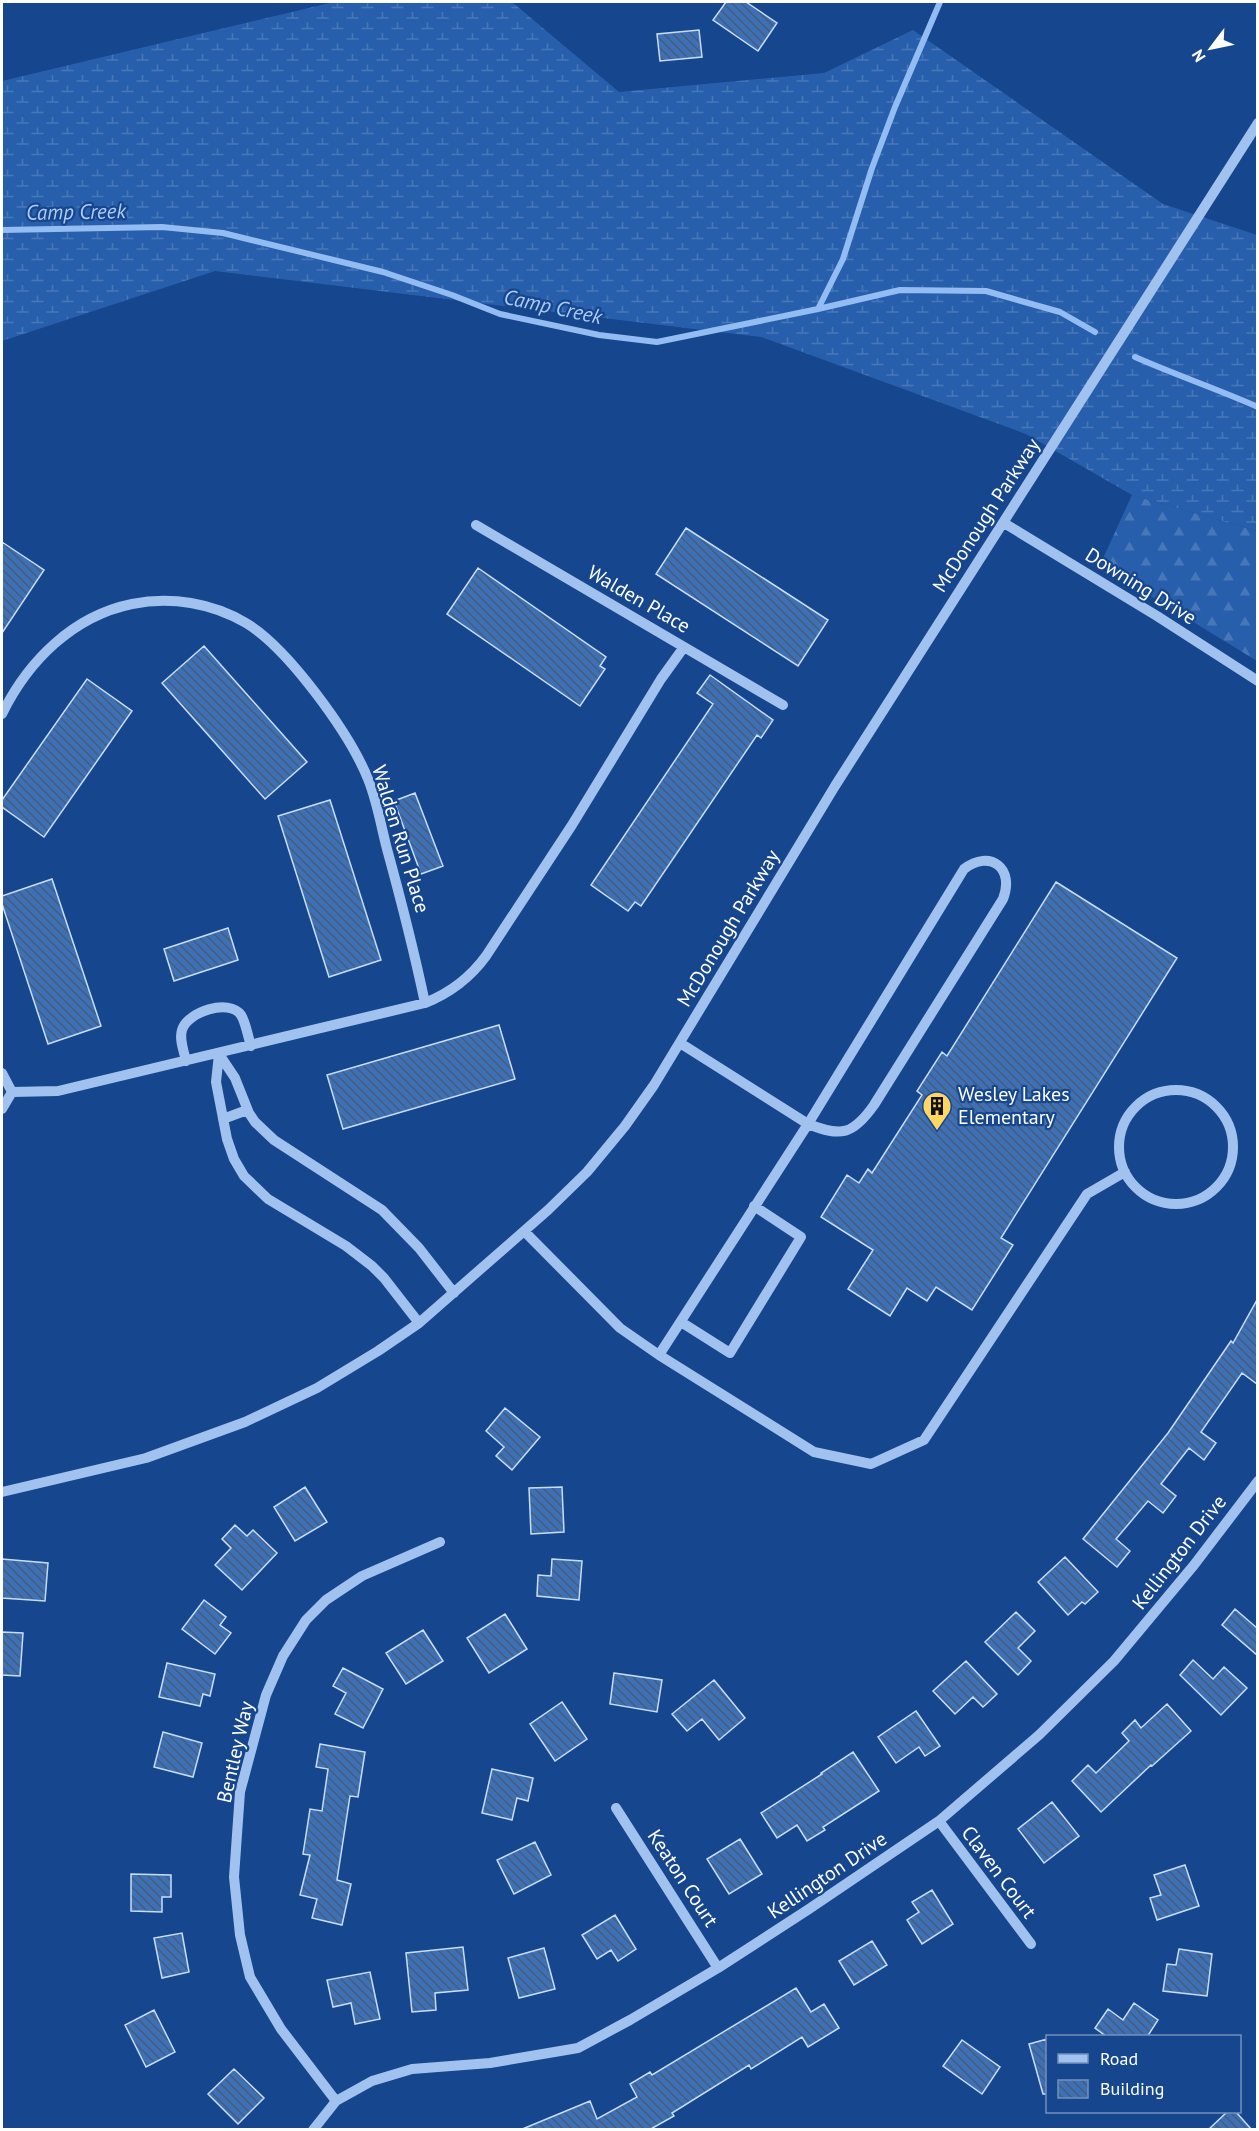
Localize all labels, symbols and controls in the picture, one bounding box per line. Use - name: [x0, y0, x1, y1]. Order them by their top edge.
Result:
- north arrow: [1181, 18, 1241, 78]
- text: N: [1187, 46, 1210, 66]
- water label: Camp Creek: [26, 197, 128, 226]
- water label: Camp Creek: [502, 283, 606, 330]
- street label: McDonough Parkway: [926, 432, 1046, 597]
- street label: Downing Drive: [1081, 541, 1201, 631]
- street label: Walden Place: [583, 559, 695, 639]
- street label: Walden Run Place: [366, 762, 436, 916]
- street label: McDonough Parkway: [671, 844, 786, 1011]
- place label: Wesley Lakes Elementary: [958, 1081, 1070, 1130]
- building icon: Wesley Lakes Elementary: [921, 1090, 953, 1132]
- street label: Kellington Drive: [1126, 1489, 1232, 1615]
- street label: Bentley Way: [211, 1698, 259, 1805]
- street label: Claven Court: [956, 1820, 1042, 1924]
- street label: Keaton Court: [642, 1824, 724, 1932]
- street label: Kellington Drive: [762, 1825, 892, 1925]
- legend: [1046, 2035, 1241, 2113]
- text: Road: [1100, 2047, 1138, 2070]
- text: Building: [1100, 2077, 1164, 2100]

